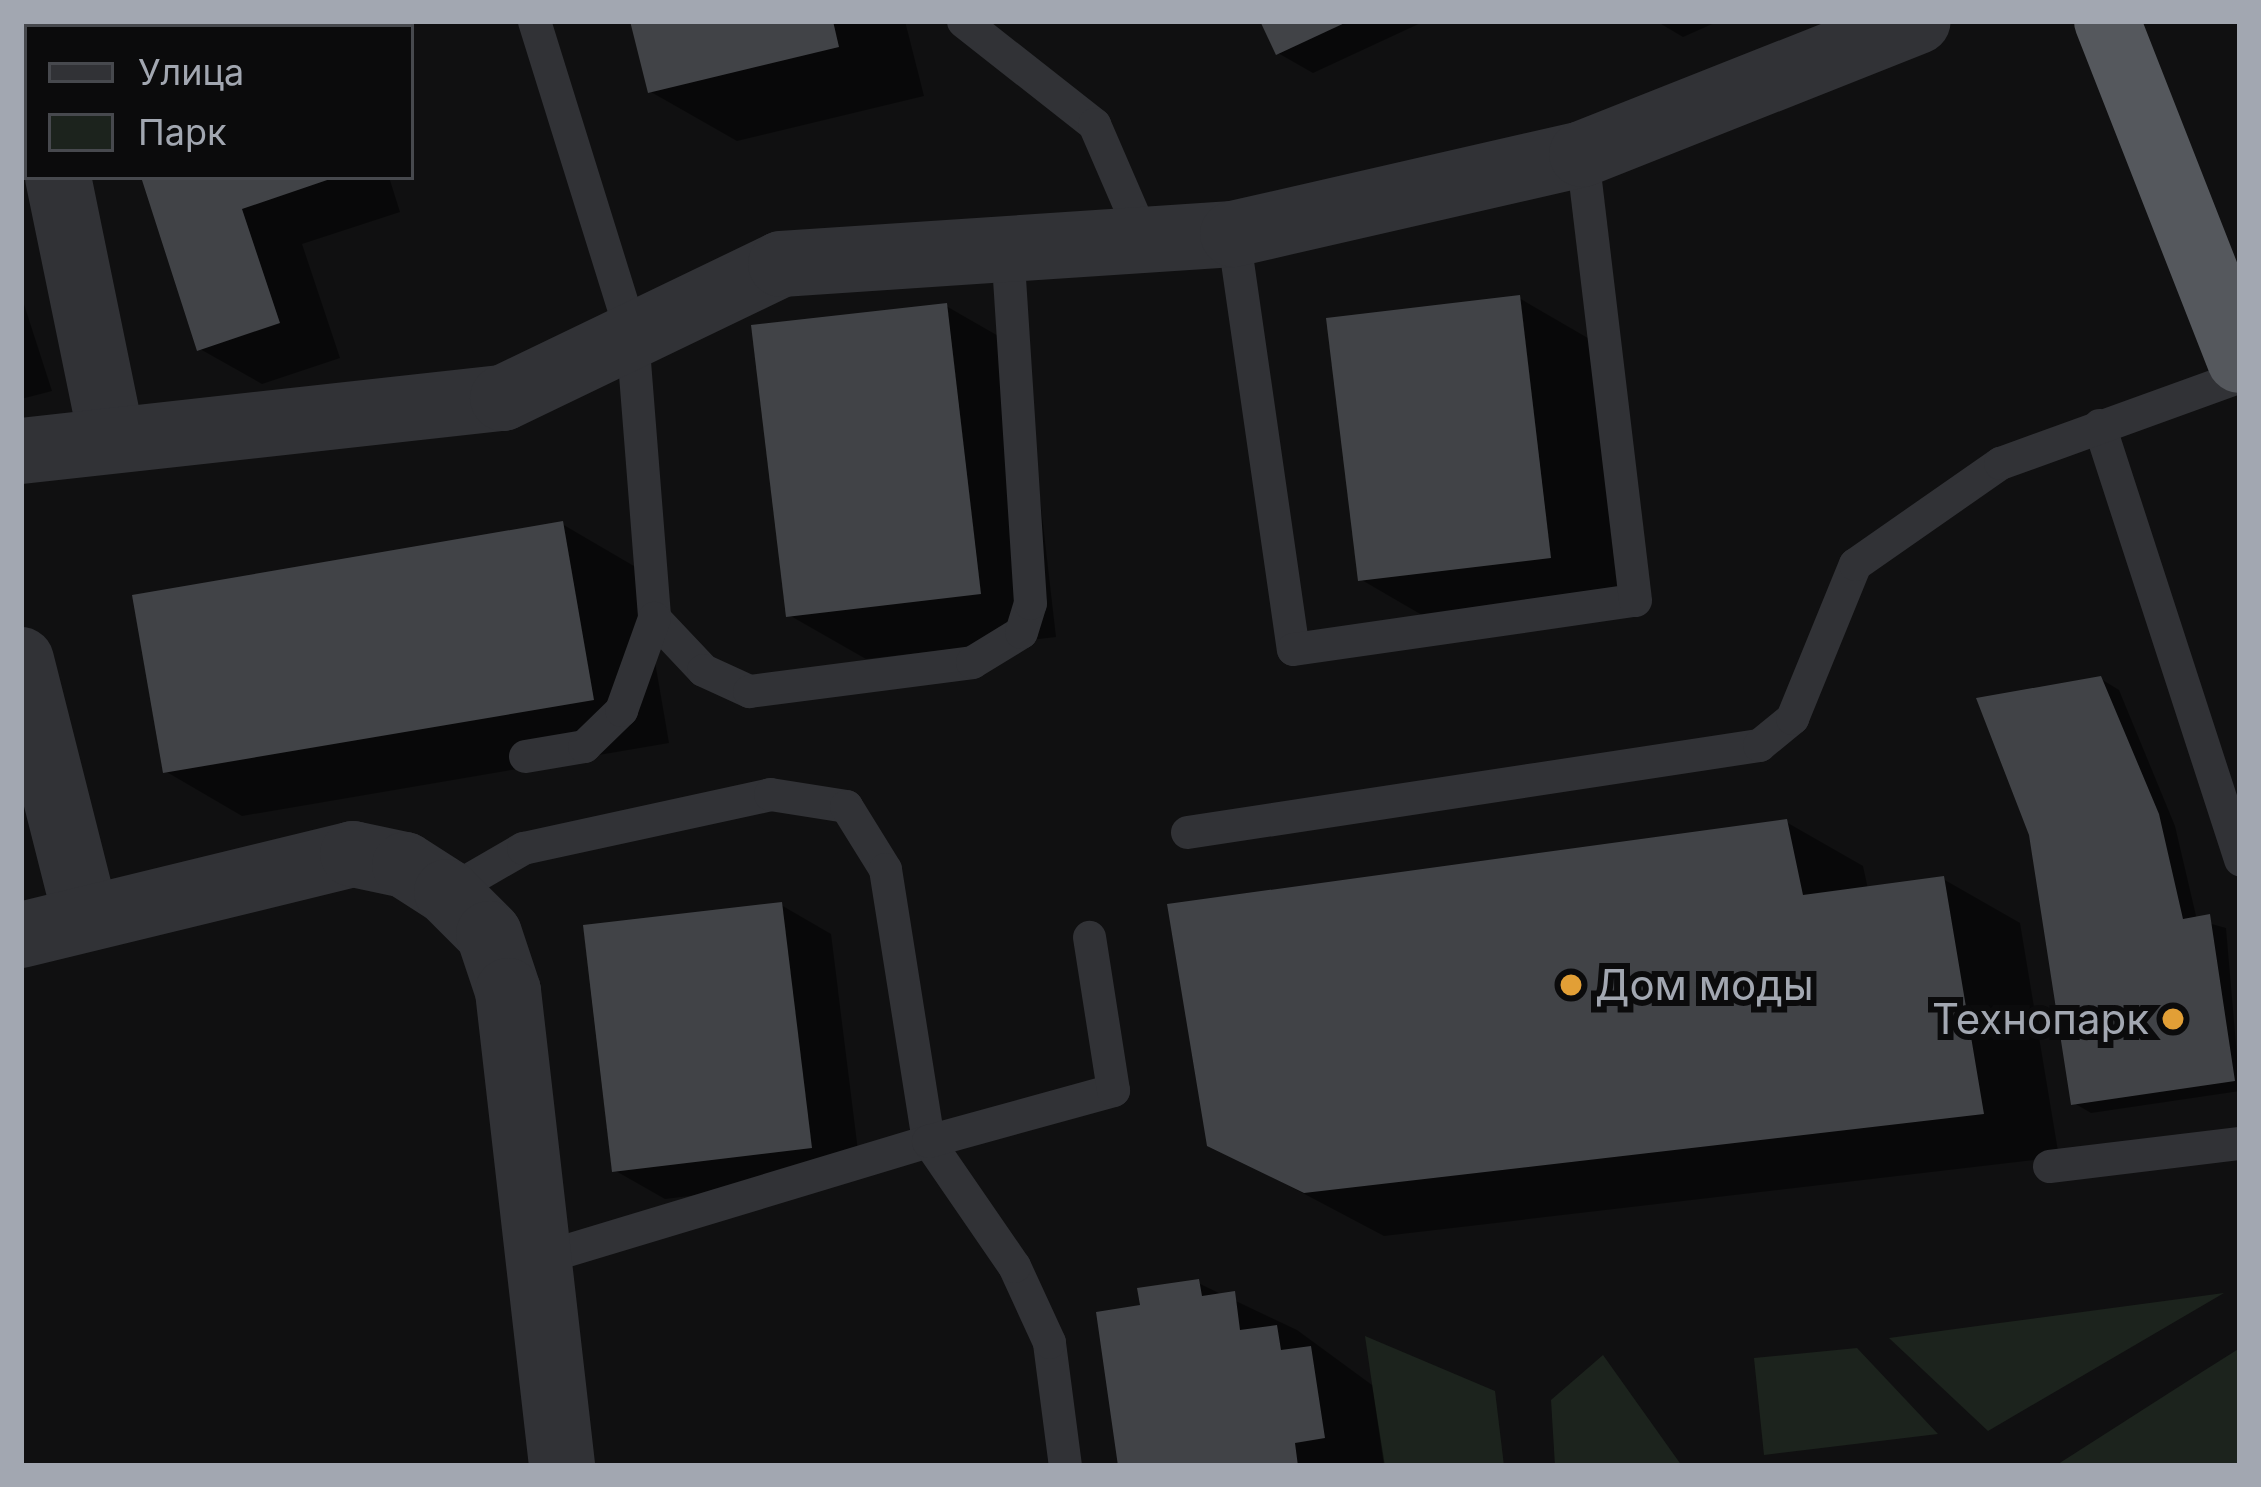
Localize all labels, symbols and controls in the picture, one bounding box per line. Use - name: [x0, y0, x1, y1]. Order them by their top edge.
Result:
- legend: [24, 24, 414, 180]
- text: Улица: [138, 50, 244, 94]
- text: Парк: [138, 110, 227, 154]
- place label: Дом моды: [1595, 960, 1814, 1010]
- marker: Дом моды: [1558, 972, 1584, 998]
- place label: Технопарк: [1932, 994, 2149, 1044]
- marker: Технопарк: [2160, 1006, 2186, 1032]

